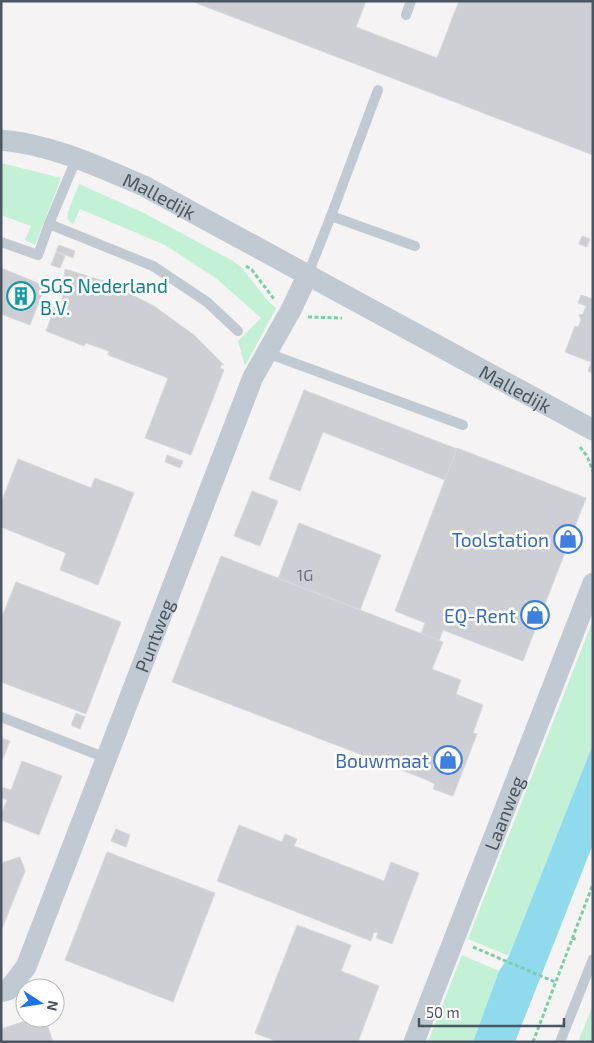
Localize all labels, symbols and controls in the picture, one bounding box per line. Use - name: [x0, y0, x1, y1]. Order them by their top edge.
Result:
- street label: Malledijk: [120, 167, 200, 224]
- place label: SGS Nederland B.V.: [40, 274, 168, 319]
- building icon: SGS Nederland B.V.: [6, 281, 36, 311]
- street label: Malledijk: [476, 359, 556, 417]
- shop icon: Toolstation: [553, 524, 583, 554]
- place label: Toolstation: [452, 528, 549, 551]
- house number: 1G: [297, 565, 313, 584]
- street label: Puntweg: [129, 595, 178, 675]
- shop icon: EQ-Rent: [520, 600, 550, 630]
- place label: EQ-Rent: [444, 604, 516, 627]
- shop icon: Bouwmaat: [433, 745, 463, 775]
- place label: Bouwmaat: [335, 749, 429, 772]
- street label: Laanweg: [478, 772, 528, 853]
- north arrow: [15, 978, 65, 1028]
- scale bar: [419, 996, 564, 1028]
- text: N: [44, 999, 63, 1013]
- text: 50 m: [426, 1003, 460, 1021]

